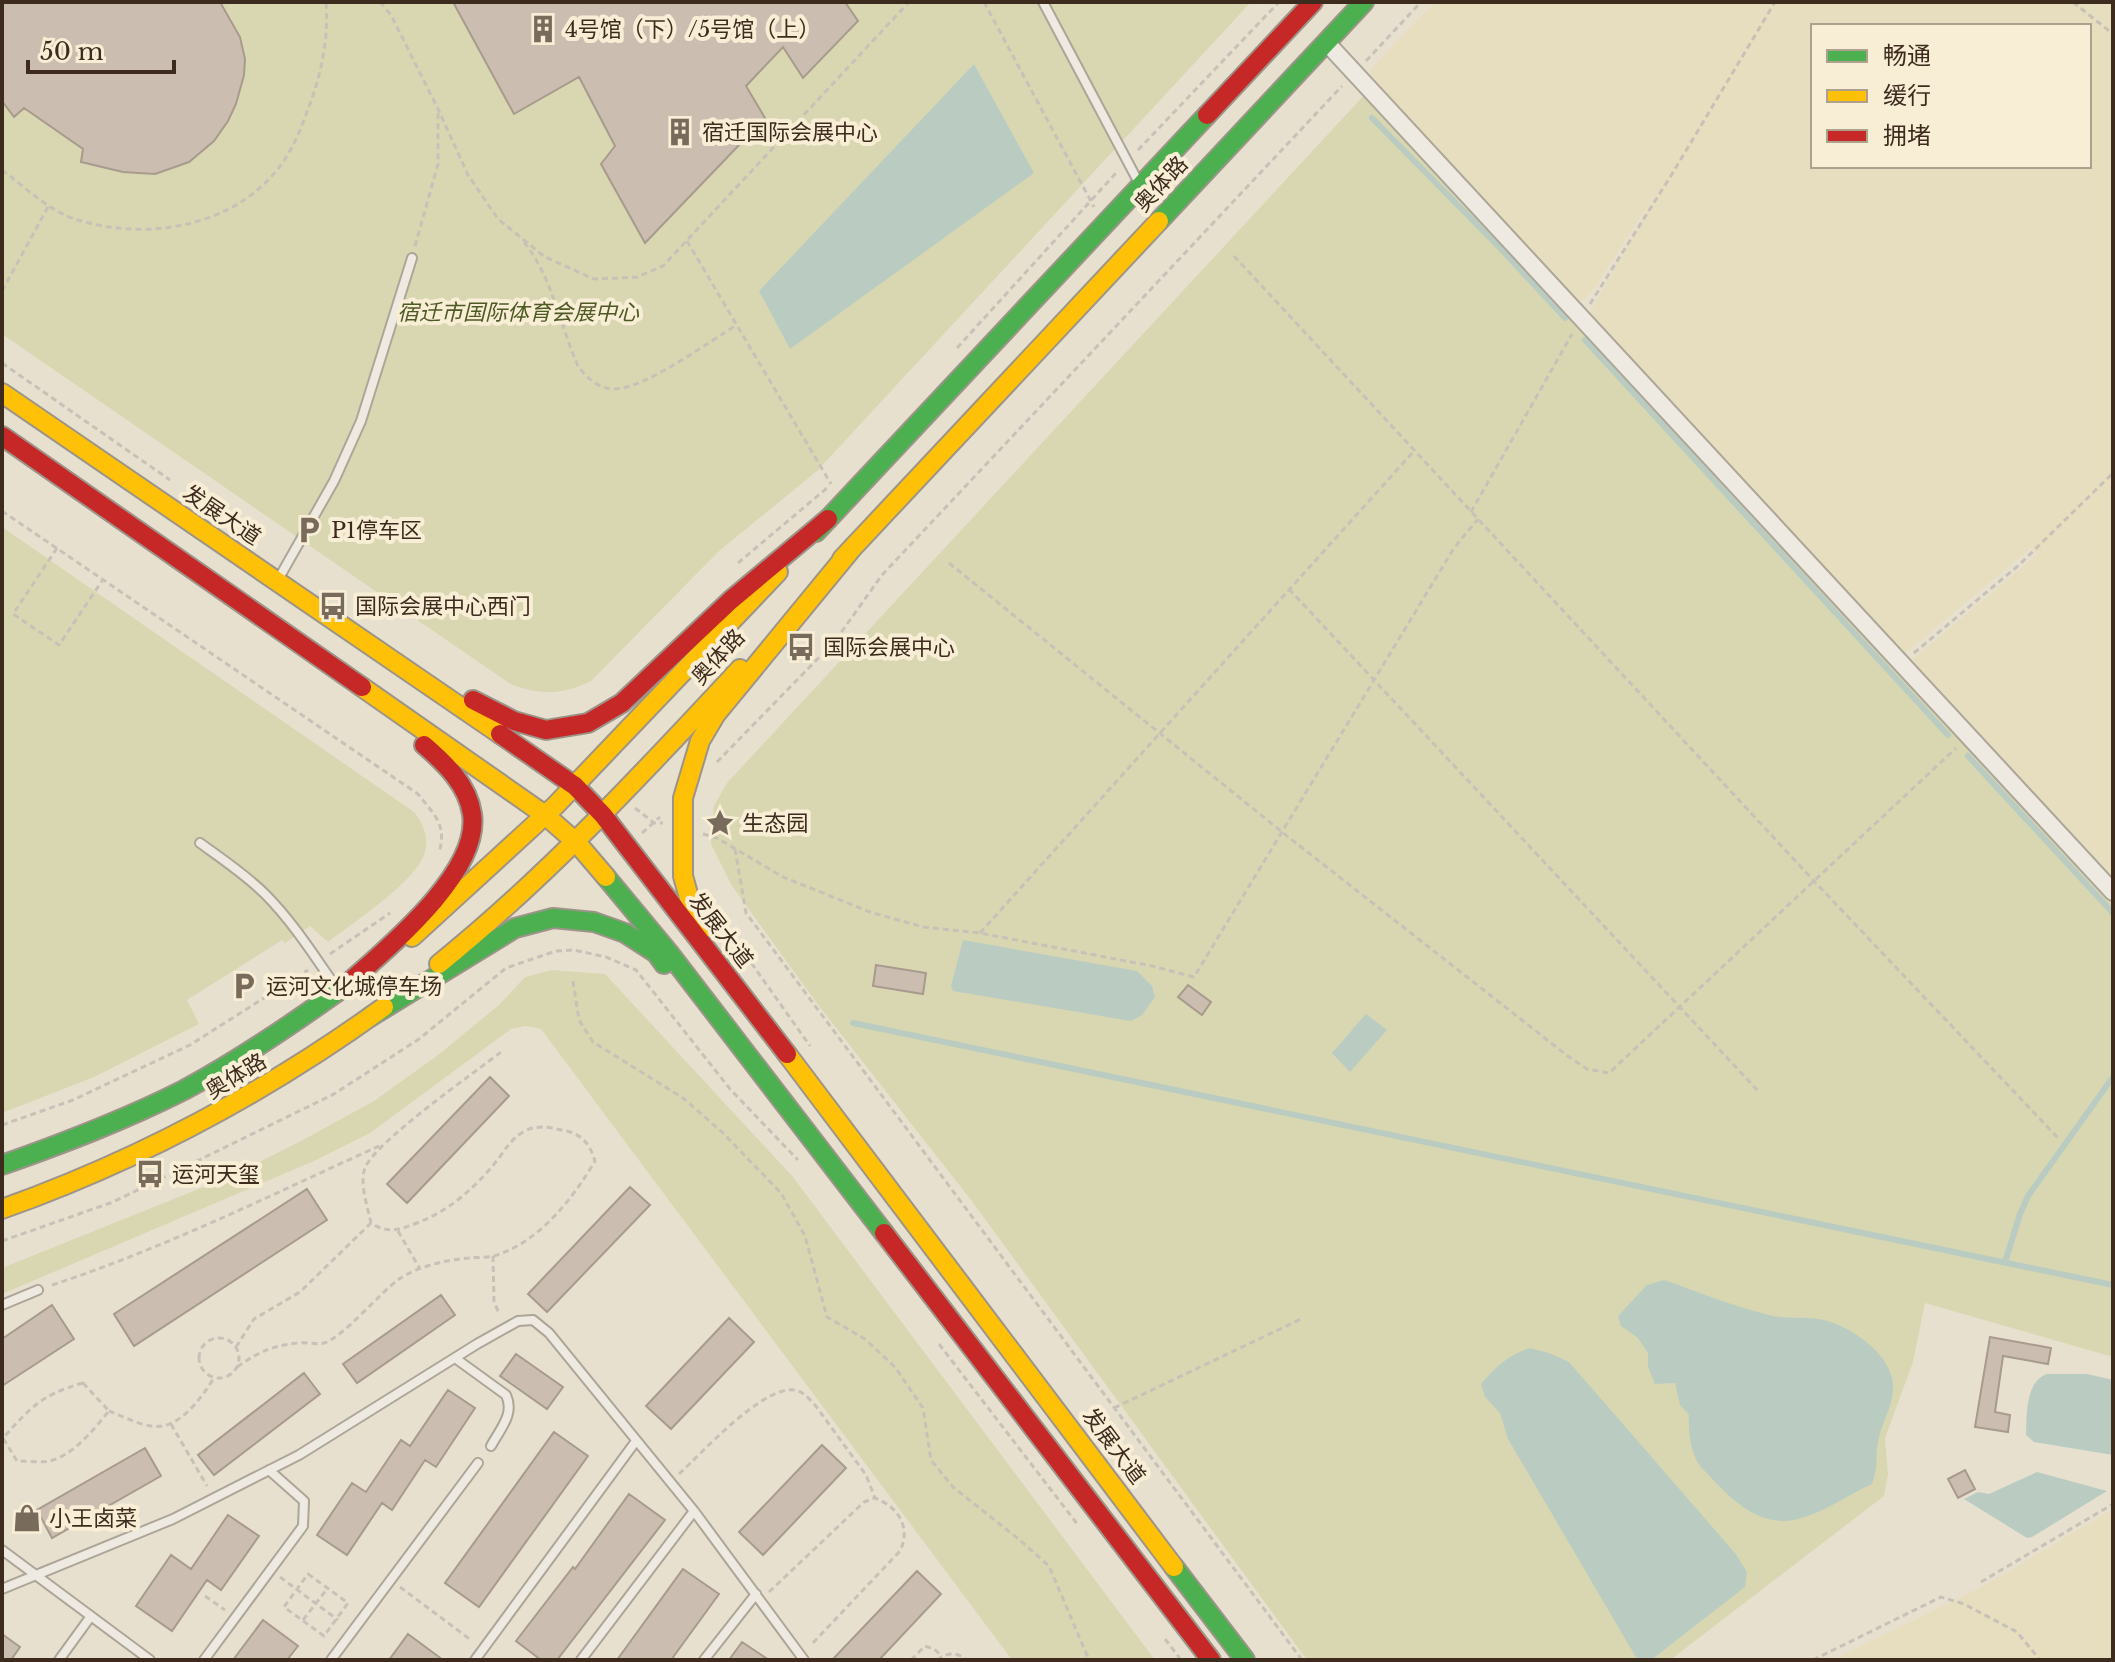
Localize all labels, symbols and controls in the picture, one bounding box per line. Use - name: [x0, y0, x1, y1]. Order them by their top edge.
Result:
- building icon: 4号馆（下）/5号馆（上）: [528, 14, 558, 44]
- place label: 4号馆（下）/5号馆（上）: [565, 16, 820, 43]
- scale bar: [28, 24, 174, 74]
- legend: [1811, 24, 2091, 168]
- text: 50 m: [40, 37, 104, 66]
- text: 畅通: [1883, 41, 1931, 70]
- text: 缓行: [1883, 81, 1931, 110]
- building icon: 宿迁国际会展中心: [665, 117, 695, 147]
- place label: 宿迁国际会展中心: [702, 119, 878, 146]
- text: 拥堵: [1883, 121, 1931, 150]
- street label: 奥体路: [1129, 151, 1193, 217]
- park label: 宿迁市国际体育会展中心: [397, 299, 640, 326]
- street label: 发展大道: [178, 479, 266, 551]
- parking icon: P1停车区: [294, 515, 324, 545]
- place label: P1停车区: [331, 517, 422, 544]
- bus stop icon: 国际会展中心西门: [318, 591, 348, 621]
- place label: 国际会展中心西门: [355, 593, 531, 620]
- street label: 奥体路: [686, 624, 750, 690]
- bus stop icon: 国际会展中心: [786, 632, 816, 662]
- place label: 国际会展中心: [823, 634, 955, 661]
- place icon: 生态园: [705, 808, 735, 838]
- place label: 生态园: [742, 810, 808, 837]
- street label: 发展大道: [683, 887, 759, 973]
- parking icon: 运河文化城停车场: [229, 971, 259, 1001]
- place label: 运河文化城停车场: [266, 973, 442, 1000]
- street label: 奥体路: [201, 1047, 271, 1105]
- bus stop icon: 运河天玺: [135, 1159, 165, 1189]
- place label: 运河天玺: [172, 1161, 260, 1188]
- street label: 发展大道: [1077, 1403, 1151, 1489]
- shop icon: 小王卤菜: [12, 1503, 42, 1533]
- place label: 小王卤菜: [49, 1505, 137, 1532]

